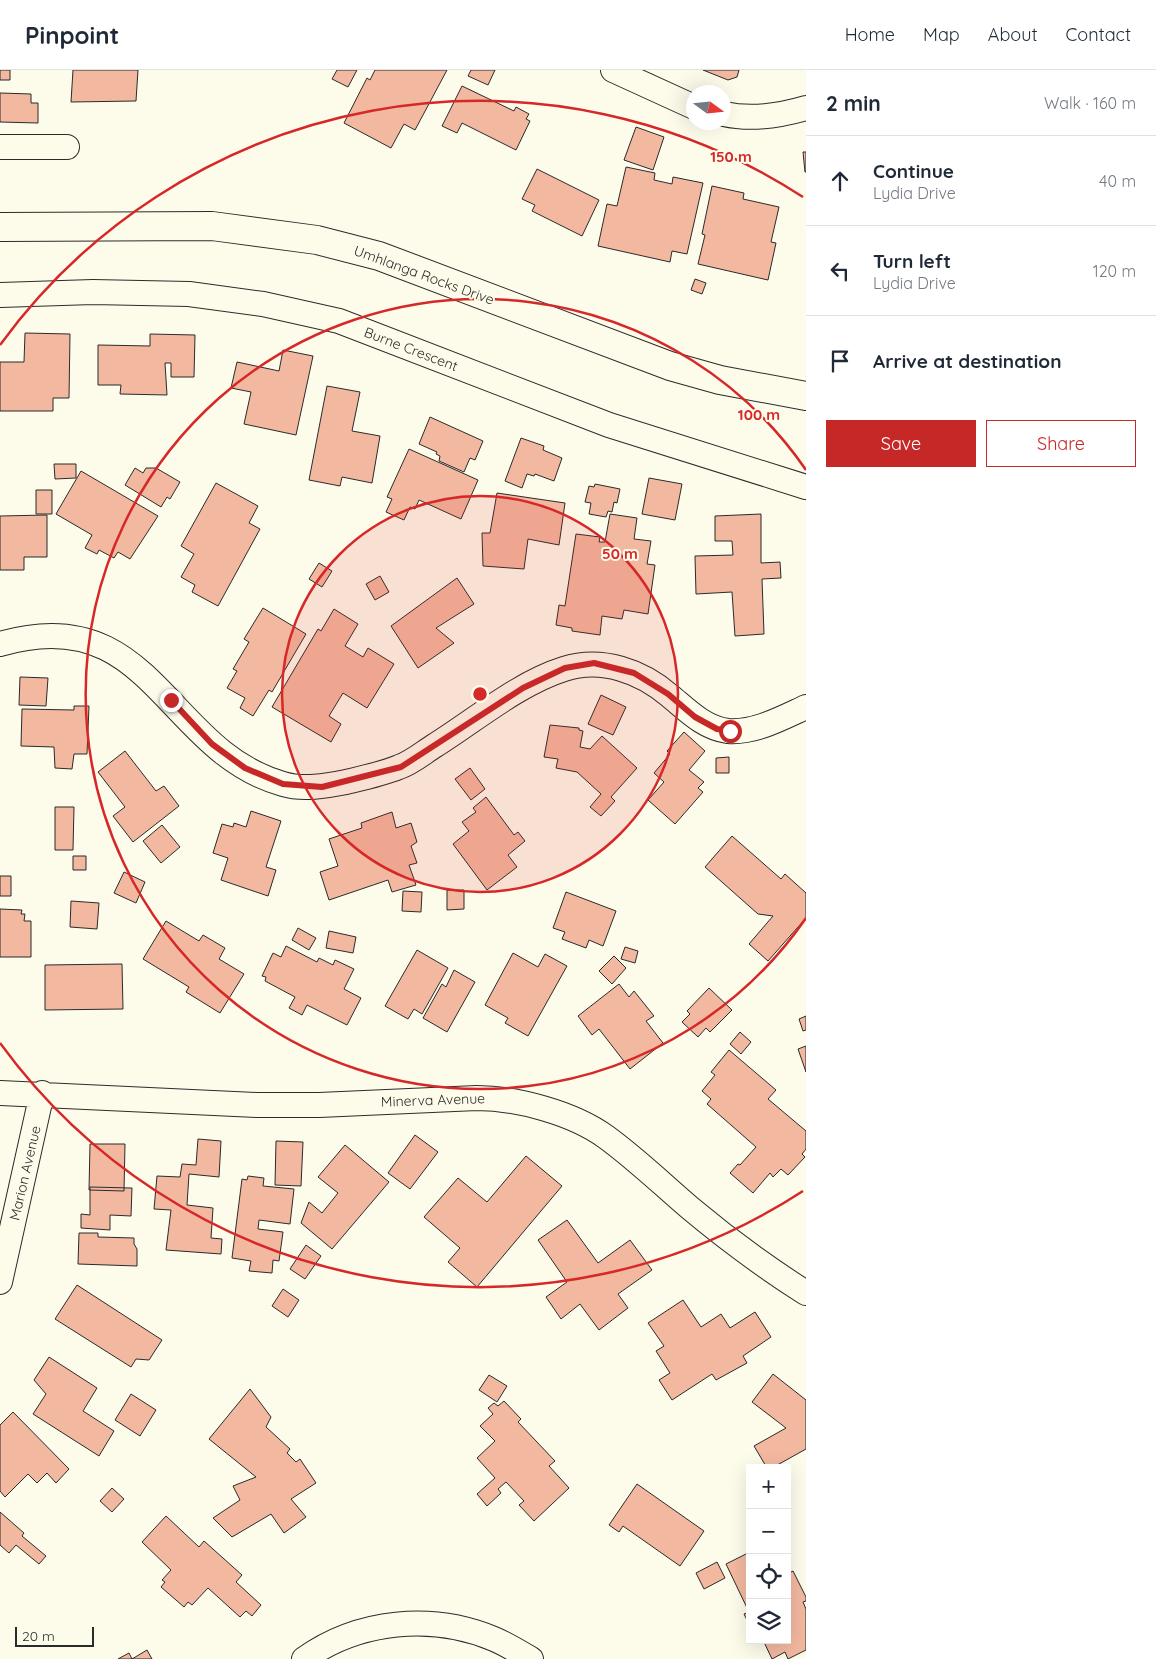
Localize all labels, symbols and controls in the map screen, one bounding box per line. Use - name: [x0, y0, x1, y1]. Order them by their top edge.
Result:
- text: Pinpoint: [25, 20, 119, 50]
- text: Home: [845, 23, 895, 46]
- text: Map: [923, 23, 960, 46]
- text: About: [988, 23, 1038, 46]
- text: Contact: [1066, 23, 1131, 46]
- north arrow: [686, 85, 731, 130]
- text: 2 min: [826, 90, 881, 116]
- text: Walk · 160 m: [1044, 93, 1136, 113]
- text: 150 m: [710, 147, 752, 166]
- text: Continue: [873, 159, 954, 183]
- icon: ahead: [826, 167, 854, 195]
- text: 40 m: [1099, 171, 1136, 191]
- text: Lydia Drive: [873, 183, 956, 203]
- street label: Umhlanga Rocks Drive: [351, 241, 497, 309]
- text: Turn left: [873, 249, 951, 273]
- icon: left: [826, 257, 854, 285]
- text: 120 m: [1093, 261, 1136, 281]
- text: Lydia Drive: [873, 273, 956, 293]
- street label: Burne Crescent: [362, 323, 461, 375]
- icon: arrive: [826, 347, 854, 375]
- text: Arrive at destination: [873, 349, 1062, 373]
- text: 100 m: [738, 405, 780, 424]
- button: Save: [826, 420, 976, 467]
- button: Share: [986, 420, 1136, 467]
- text: 50 m: [602, 544, 638, 563]
- centre of rings: [471, 685, 489, 703]
- route end: [160, 689, 183, 712]
- route start: [719, 720, 742, 743]
- street label: Minerva Avenue: [381, 1089, 485, 1111]
- street label: Marion Avenue: [5, 1124, 45, 1222]
- map controls: [746, 1464, 791, 1644]
- button: +: [746, 1464, 791, 1509]
- button: −: [746, 1509, 791, 1554]
- button: locate: [746, 1554, 791, 1599]
- button: layers: [746, 1599, 791, 1644]
- scale bar: [15, 1624, 94, 1647]
- text: 20 m: [22, 1627, 55, 1645]

